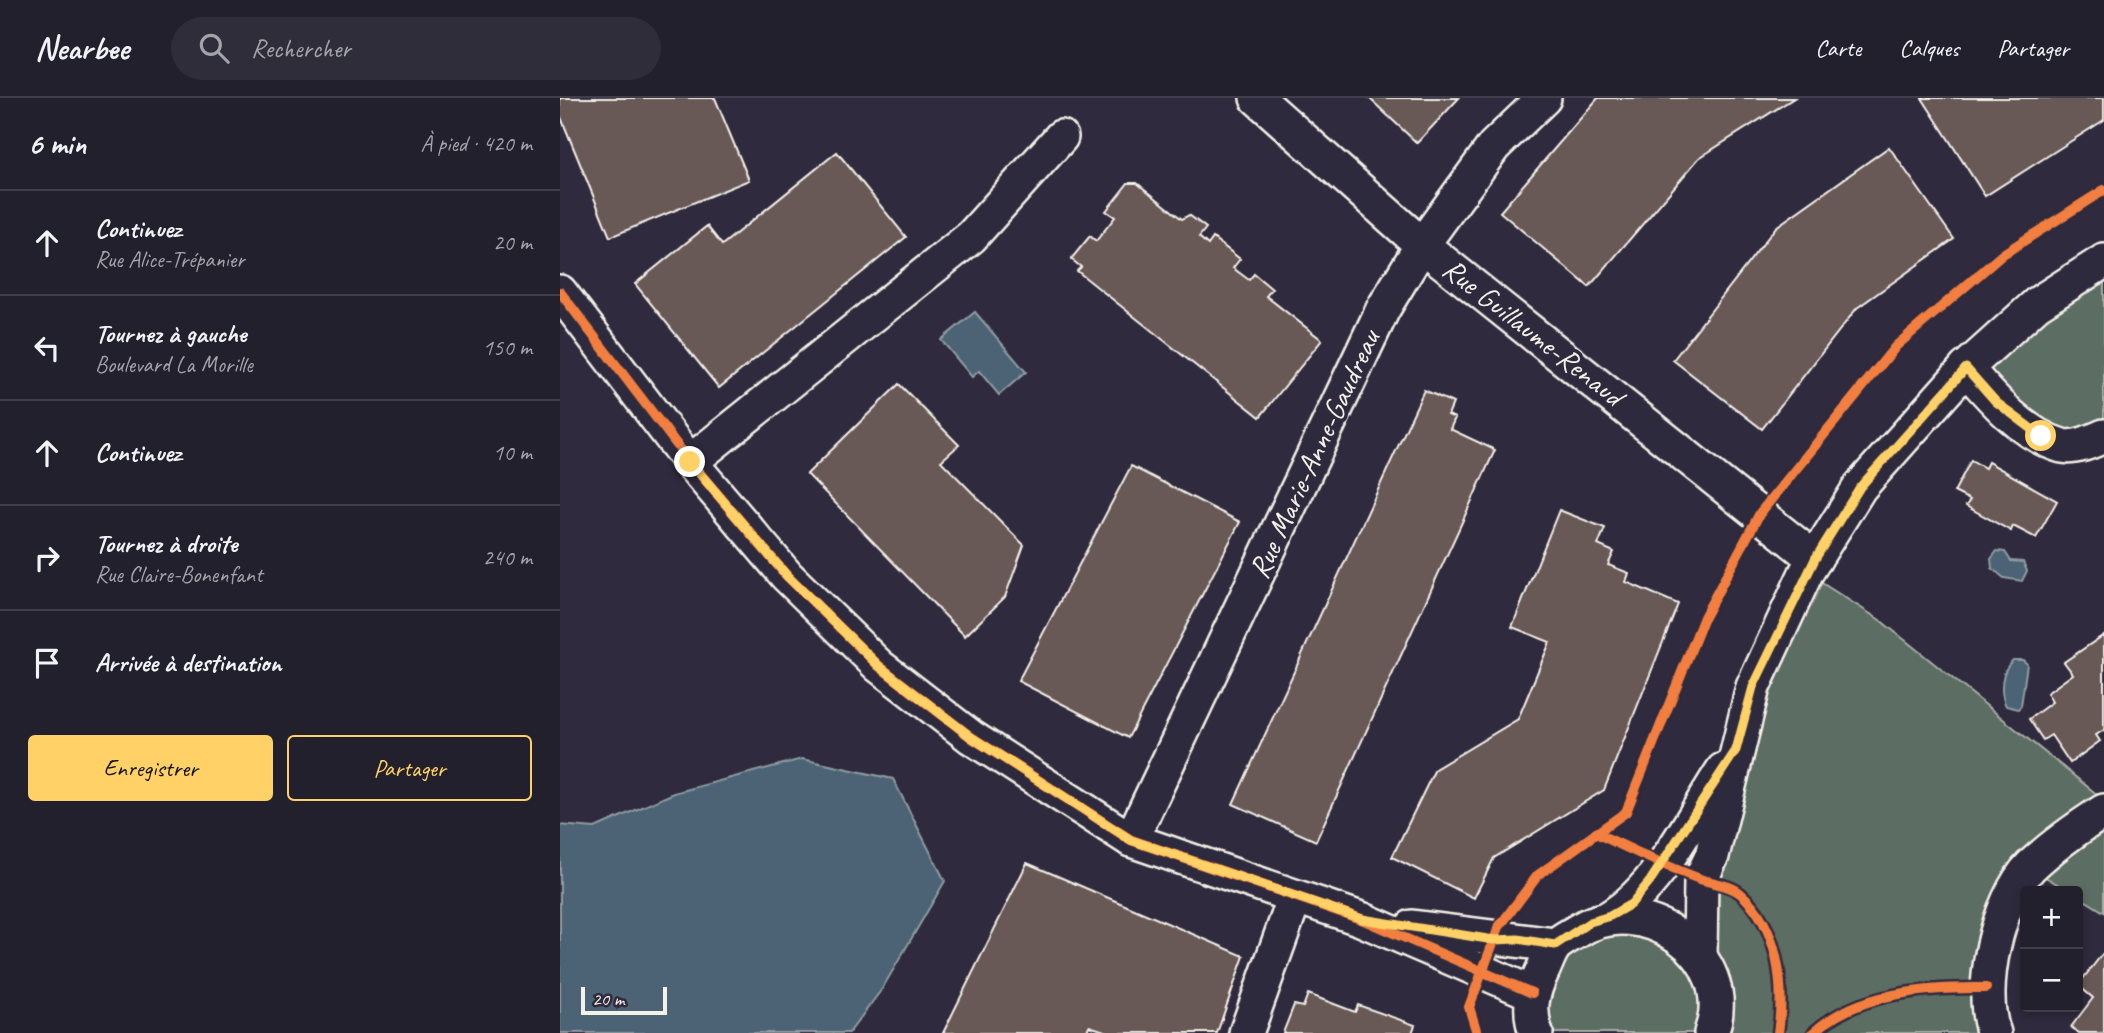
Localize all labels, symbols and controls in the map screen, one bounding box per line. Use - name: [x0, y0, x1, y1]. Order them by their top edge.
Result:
- search box: [171, 17, 661, 80]
- text: Nearbee: [35, 27, 129, 69]
- icon: search: [195, 29, 233, 67]
- text: Rechercher: [251, 32, 351, 65]
- text: Carte: [1815, 33, 1861, 63]
- text: Calques: [1899, 33, 1959, 63]
- text: Partager: [1997, 33, 2069, 63]
- text: 6 min: [28, 125, 86, 163]
- text: À pied · 420 m: [420, 129, 532, 158]
- text: Continuez: [95, 212, 181, 245]
- icon: ahead: [28, 224, 66, 262]
- text: 20 m: [493, 228, 532, 257]
- text: Rue Alice-Trépanier: [95, 245, 245, 274]
- street label: Rue Guillaume-Renaud: [1435, 250, 1634, 417]
- text: Tournez à gauche: [95, 317, 246, 350]
- street label: Rue Marie-Anne-Gaudreau: [1240, 322, 1389, 584]
- icon: left: [28, 329, 66, 367]
- text: 150 m: [483, 333, 532, 362]
- text: Boulevard La Morille: [95, 350, 253, 379]
- route start: [2025, 420, 2056, 451]
- icon: ahead: [28, 434, 66, 472]
- text: Continuez: [95, 436, 181, 469]
- text: 10 m: [493, 438, 532, 467]
- route end: [674, 446, 705, 477]
- text: Tournez à droite: [95, 527, 237, 560]
- icon: right: [28, 539, 66, 577]
- text: 240 m: [483, 543, 532, 572]
- text: Rue Claire-Bonenfant: [95, 560, 263, 589]
- icon: arrive: [28, 644, 66, 682]
- text: Arrivée à destination: [95, 646, 281, 679]
- button: Enregistrer: [28, 735, 273, 801]
- button: Partager: [287, 735, 532, 801]
- map controls: [2020, 886, 2083, 1012]
- button: +: [2020, 886, 2083, 949]
- button: −: [2020, 949, 2083, 1012]
- scale bar: [581, 984, 667, 1016]
- text: 20 m: [592, 987, 624, 1011]

